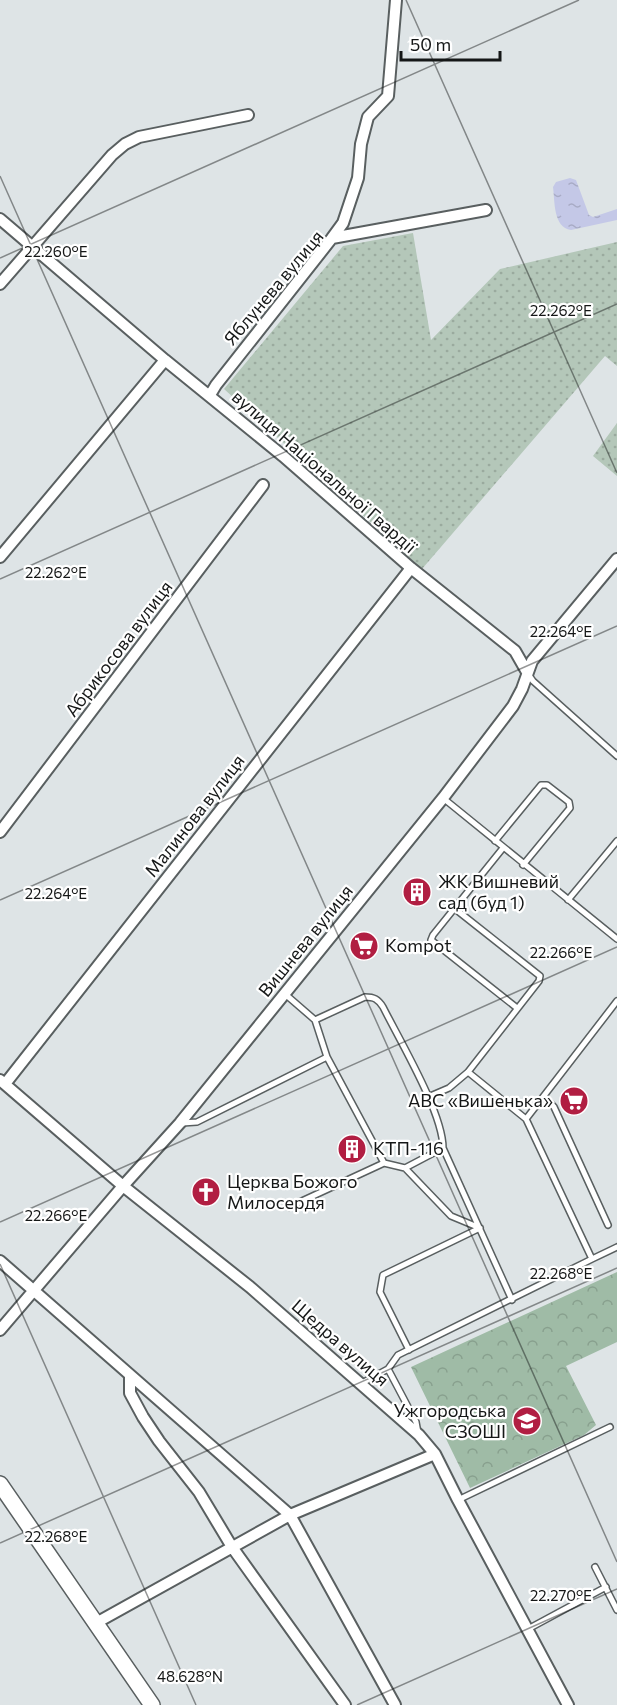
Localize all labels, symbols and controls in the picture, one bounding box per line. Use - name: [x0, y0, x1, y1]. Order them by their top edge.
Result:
- scale bar: [401, 24, 500, 62]
- text: 50 m: [410, 33, 451, 55]
- street label: Яблунева вулиця: [219, 225, 328, 349]
- text: 22.260°E: [24, 242, 88, 260]
- text: 22.262°E: [530, 301, 592, 319]
- street label: вулиця Національної Гвардії: [228, 385, 422, 558]
- text: 22.262°E: [25, 563, 87, 581]
- street label: Абрикосова вулиця: [60, 576, 177, 721]
- text: 22.264°E: [530, 622, 592, 640]
- street label: Малинова вулиця: [140, 750, 249, 881]
- place label: ЖК Вишневий сад (буд 1): [438, 870, 559, 913]
- building icon: ЖК Вишневий сад (буд 1): [401, 876, 433, 908]
- street label: Вишнева вулиця: [253, 880, 357, 1001]
- text: 22.264°E: [25, 884, 87, 902]
- supermarket icon: Kompot: [348, 930, 380, 962]
- place label: Kompot: [385, 934, 452, 956]
- text: 22.266°E: [530, 943, 592, 961]
- supermarket icon: ABC «Вишенька»: [558, 1085, 590, 1117]
- place label: ABC «Вишенька»: [408, 1089, 553, 1111]
- building icon: КТП-116: [336, 1133, 368, 1165]
- place label: КТП-116: [373, 1137, 444, 1159]
- place label: Церква Божого Милосердя: [227, 1170, 358, 1213]
- church icon: Церква Божого Милосердя: [190, 1176, 222, 1208]
- text: 22.266°E: [25, 1206, 87, 1224]
- text: 22.268°E: [530, 1264, 592, 1282]
- street label: Щедра вулиця: [288, 1294, 394, 1390]
- place label: Ужгородська СЗОШІ: [393, 1399, 506, 1442]
- school or university icon: Ужгородська СЗОШІ: [511, 1405, 543, 1437]
- text: 22.268°E: [25, 1527, 87, 1545]
- text: 22.270°E: [530, 1586, 592, 1604]
- text: 48.628°N: [157, 1667, 223, 1685]

